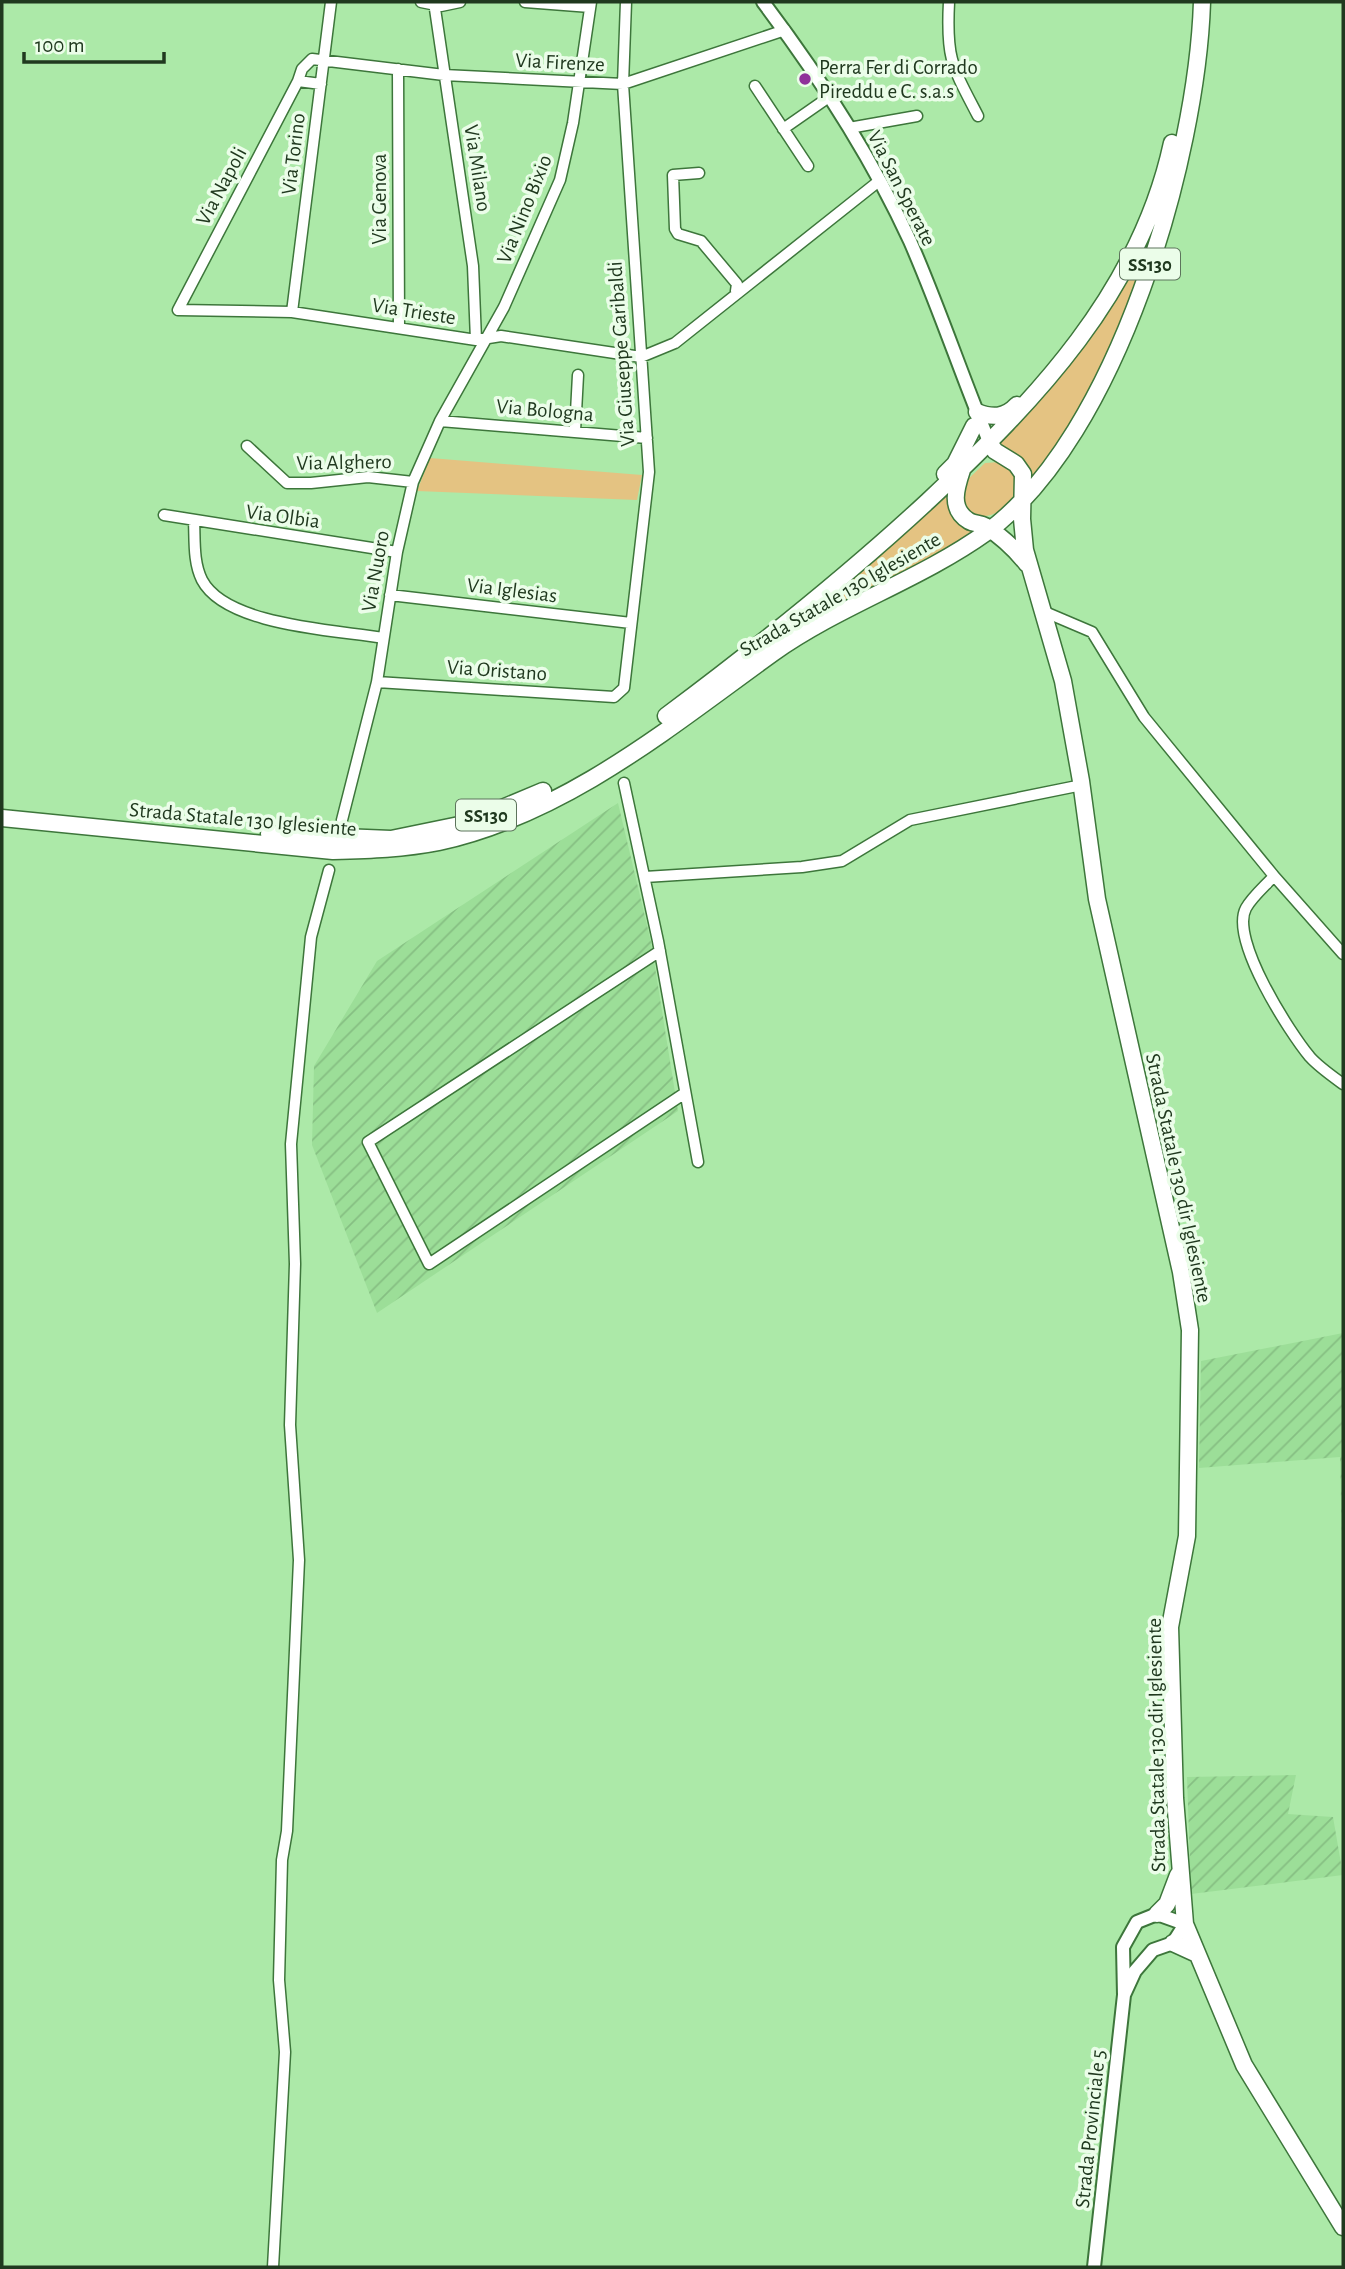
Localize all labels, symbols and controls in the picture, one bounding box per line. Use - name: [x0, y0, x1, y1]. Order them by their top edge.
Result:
- scale bar: [24, 21, 164, 65]
- text: 100 m: [35, 35, 85, 56]
- street label: Via Firenze: [515, 50, 605, 75]
- place label: Perra Fer di Corrado Pireddu e C. s.a.s: [819, 57, 978, 102]
- marker: Perra Fer di Corrado Pireddu e C. s.a.s: [797, 71, 813, 87]
- street label: Via Torino: [278, 112, 309, 196]
- street label: Via Milano: [460, 123, 495, 213]
- street label: Via San Sperate: [864, 127, 940, 249]
- street label: Via Napoli: [192, 144, 251, 229]
- street label: Via Nino Bixio: [493, 152, 556, 266]
- street label: Via Genova: [369, 153, 390, 245]
- road number: SS130: [1120, 248, 1180, 280]
- street label: Via Giuseppe Garibaldi: [605, 261, 638, 447]
- street label: Via Trieste: [371, 295, 457, 328]
- street label: Via Bologna: [495, 396, 595, 425]
- street label: Via Alghero: [296, 451, 392, 474]
- street label: Via Olbia: [245, 501, 321, 532]
- street label: Strada Statale 130 Iglesiente: [736, 528, 944, 661]
- street label: Via Nuoro: [358, 529, 393, 613]
- street label: Via Iglesias: [466, 575, 558, 606]
- street label: Via Oristano: [446, 657, 548, 684]
- street label: Strada Statale 130 Iglesiente: [128, 799, 357, 840]
- road number: SS130: [456, 800, 516, 830]
- street label: Strada Statale 130 dir Iglesiente: [1142, 1052, 1215, 1305]
- street label: Strada Statale 130 dir Iglesiente: [1144, 1618, 1169, 1872]
- street label: Strada Provinciale 5: [1072, 2049, 1109, 2209]

